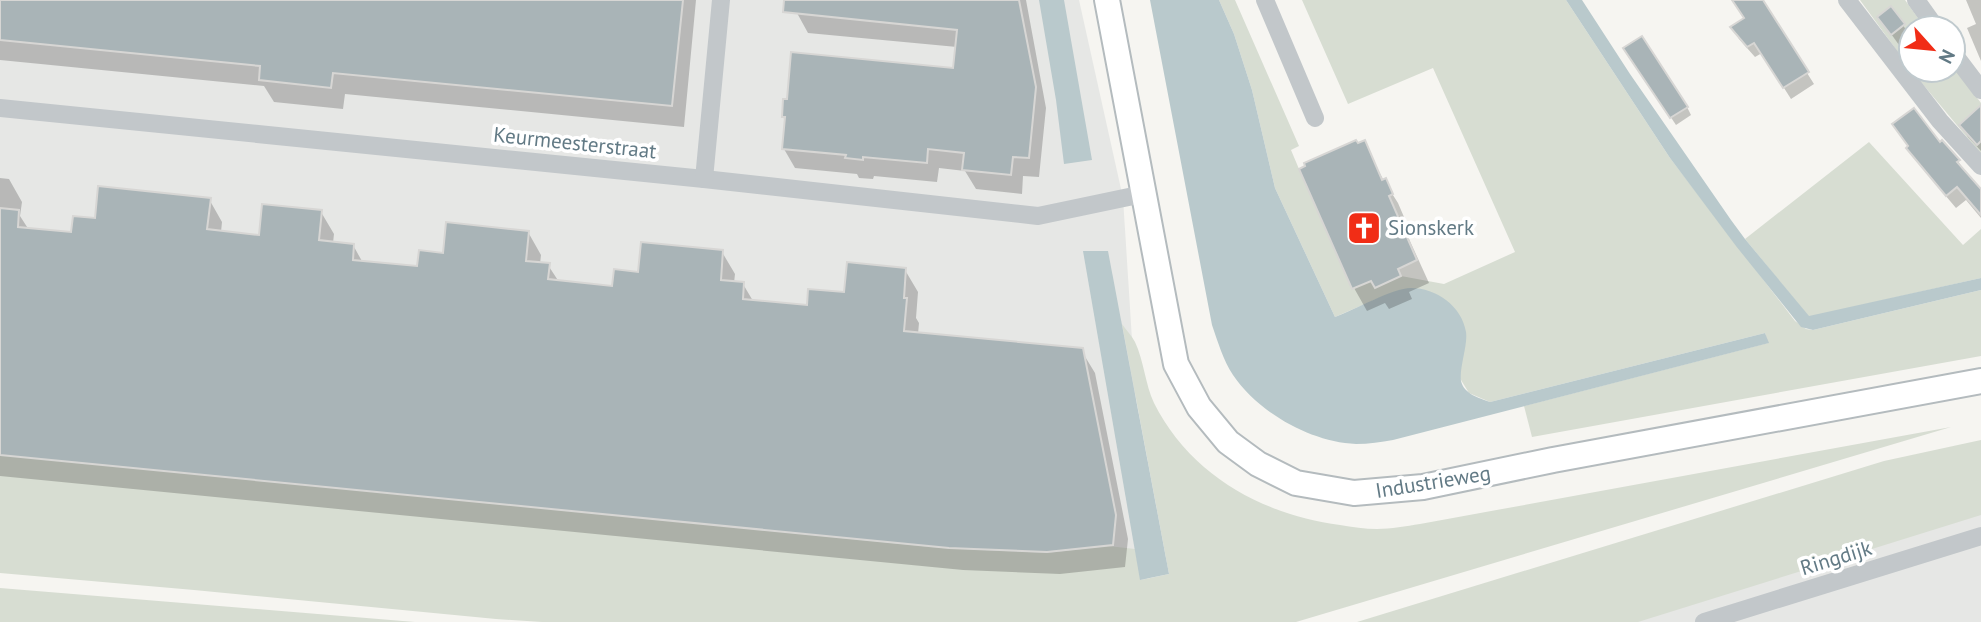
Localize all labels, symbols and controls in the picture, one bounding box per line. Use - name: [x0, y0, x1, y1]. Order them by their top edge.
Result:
- north arrow: [1897, 14, 1967, 84]
- text: N: [1934, 46, 1961, 68]
- street label: Keurmeesterstraat: [492, 121, 658, 164]
- church icon: Sionskerk: [1345, 209, 1383, 247]
- place label: Sionskerk: [1388, 214, 1474, 241]
- street label: Industrieweg: [1373, 459, 1492, 504]
- street label: Ringdijk: [1797, 534, 1875, 581]

